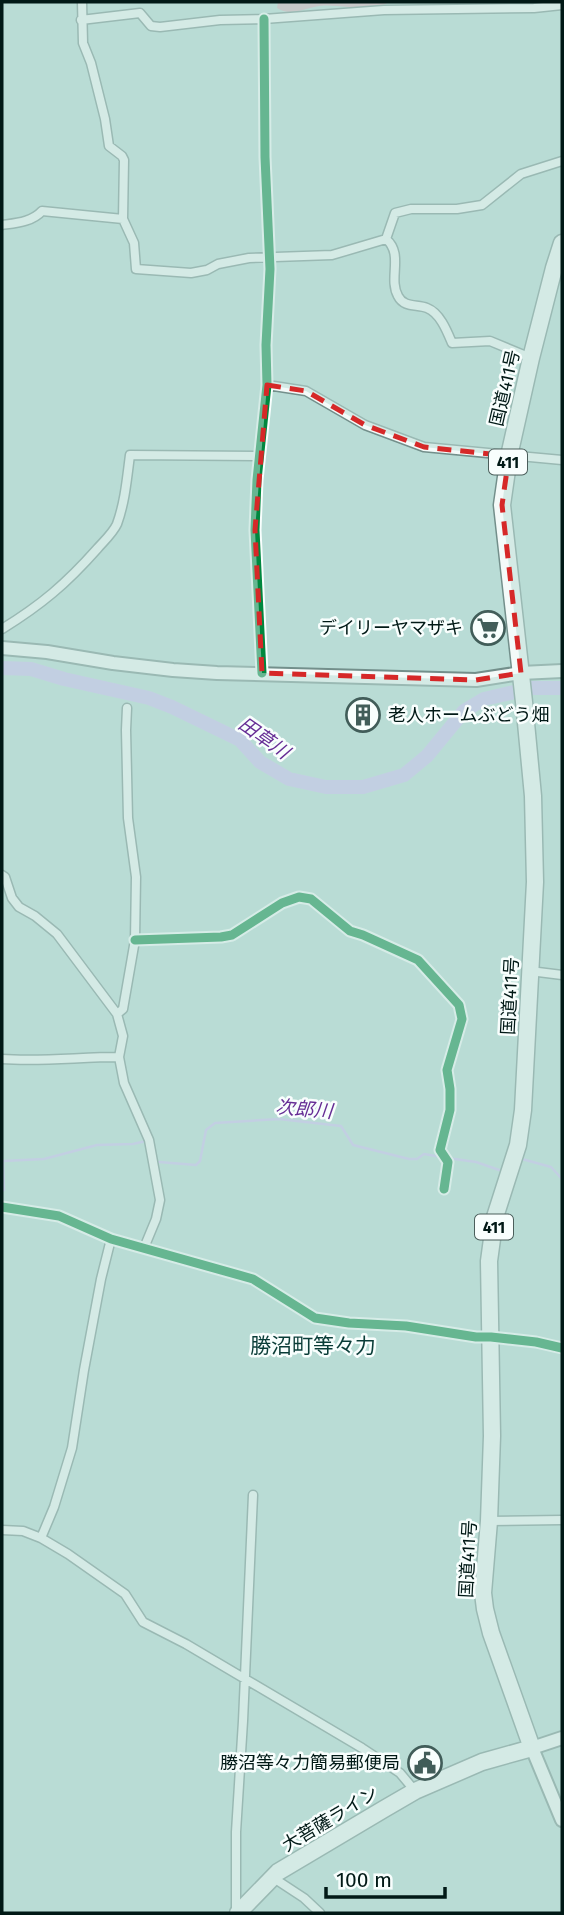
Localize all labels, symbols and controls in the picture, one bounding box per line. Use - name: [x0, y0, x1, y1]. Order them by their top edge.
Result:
- street label: 国道411号: [486, 348, 524, 428]
- road number: 411: [489, 449, 527, 475]
- supermarket icon: デイリーヤマザキ: [469, 609, 507, 647]
- place label: デイリーヤマザキ: [319, 617, 463, 639]
- building icon: 老人ホームぶどう畑: [344, 696, 382, 734]
- place label: 老人ホームぶどう畑: [388, 704, 549, 726]
- water label: 田草川: [234, 712, 296, 765]
- street label: 国道411号: [497, 957, 523, 1035]
- water label: 次郎川: [275, 1095, 335, 1123]
- road number: 411: [475, 1214, 513, 1240]
- district label: 勝沼町等々力: [250, 1333, 376, 1359]
- street label: 国道411号: [455, 1520, 481, 1598]
- public building icon: 勝沼等々力簡易郵便局: [406, 1744, 444, 1782]
- place label: 勝沼等々力簡易郵便局: [220, 1752, 400, 1774]
- street label: 大菩薩ライン: [278, 1782, 382, 1856]
- scale bar: [326, 1856, 445, 1900]
- text: 100 m: [336, 1867, 392, 1893]

